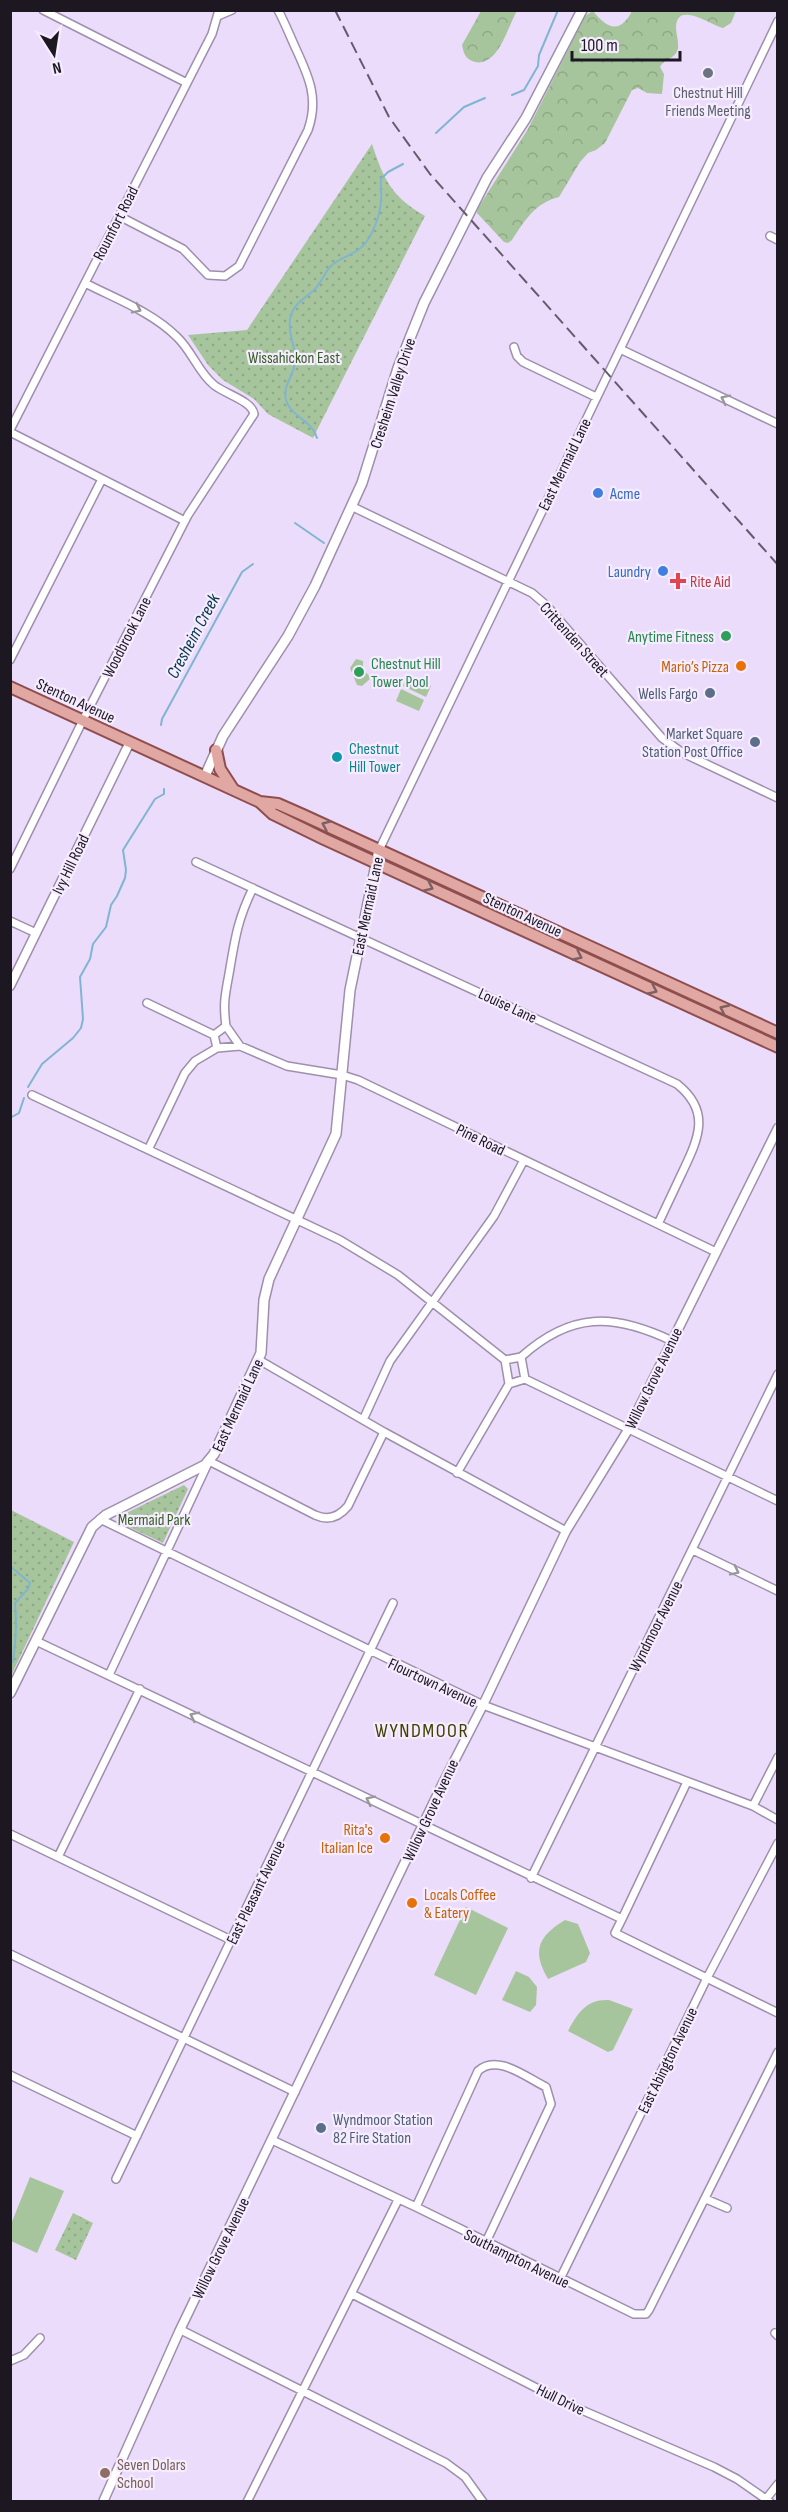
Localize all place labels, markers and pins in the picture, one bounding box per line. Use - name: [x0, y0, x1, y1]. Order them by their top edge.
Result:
- marker: Chestnut Hill Friends Meeting: [701, 66, 715, 80]
- place label: Chestnut Hill Friends Meeting: [665, 84, 751, 121]
- place label: Acme: [609, 485, 640, 504]
- marker: Acme: [591, 486, 605, 500]
- place label: Laundry: [608, 563, 651, 582]
- marker: Laundry: [656, 564, 670, 578]
- place label: Rite Aid: [690, 573, 731, 592]
- marker: Rite Aid: [671, 574, 685, 588]
- place label: Anytime Fitness: [627, 628, 714, 647]
- marker: Anytime Fitness: [719, 629, 733, 643]
- place label: Chestnut Hill Tower Pool: [371, 655, 441, 692]
- place label: Mario’s Pizza: [661, 658, 729, 677]
- marker: Mario’s Pizza: [734, 659, 748, 673]
- marker: Chestnut Hill Tower Pool: [352, 665, 366, 679]
- place label: Wells Fargo: [638, 685, 698, 704]
- marker: Wells Fargo: [703, 686, 717, 700]
- place label: Market Square Station Post Office: [642, 725, 743, 762]
- marker: Market Square Station Post Office: [748, 735, 762, 749]
- place label: Chestnut Hill Tower: [349, 740, 401, 777]
- marker: Chestnut Hill Tower: [330, 750, 344, 764]
- place label: Rita's Italian Ice: [321, 1821, 373, 1858]
- marker: Rita's Italian Ice: [378, 1831, 392, 1845]
- place label: Locals Coffee & Eatery: [424, 1886, 496, 1923]
- marker: Locals Coffee & Eatery: [405, 1896, 419, 1910]
- place label: Wyndmoor Station 82 Fire Station: [333, 2111, 433, 2148]
- marker: Wyndmoor Station 82 Fire Station: [314, 2121, 328, 2135]
- place label: Seven Dolars School: [117, 2456, 186, 2493]
- marker: Seven Dolars School: [98, 2466, 112, 2480]

